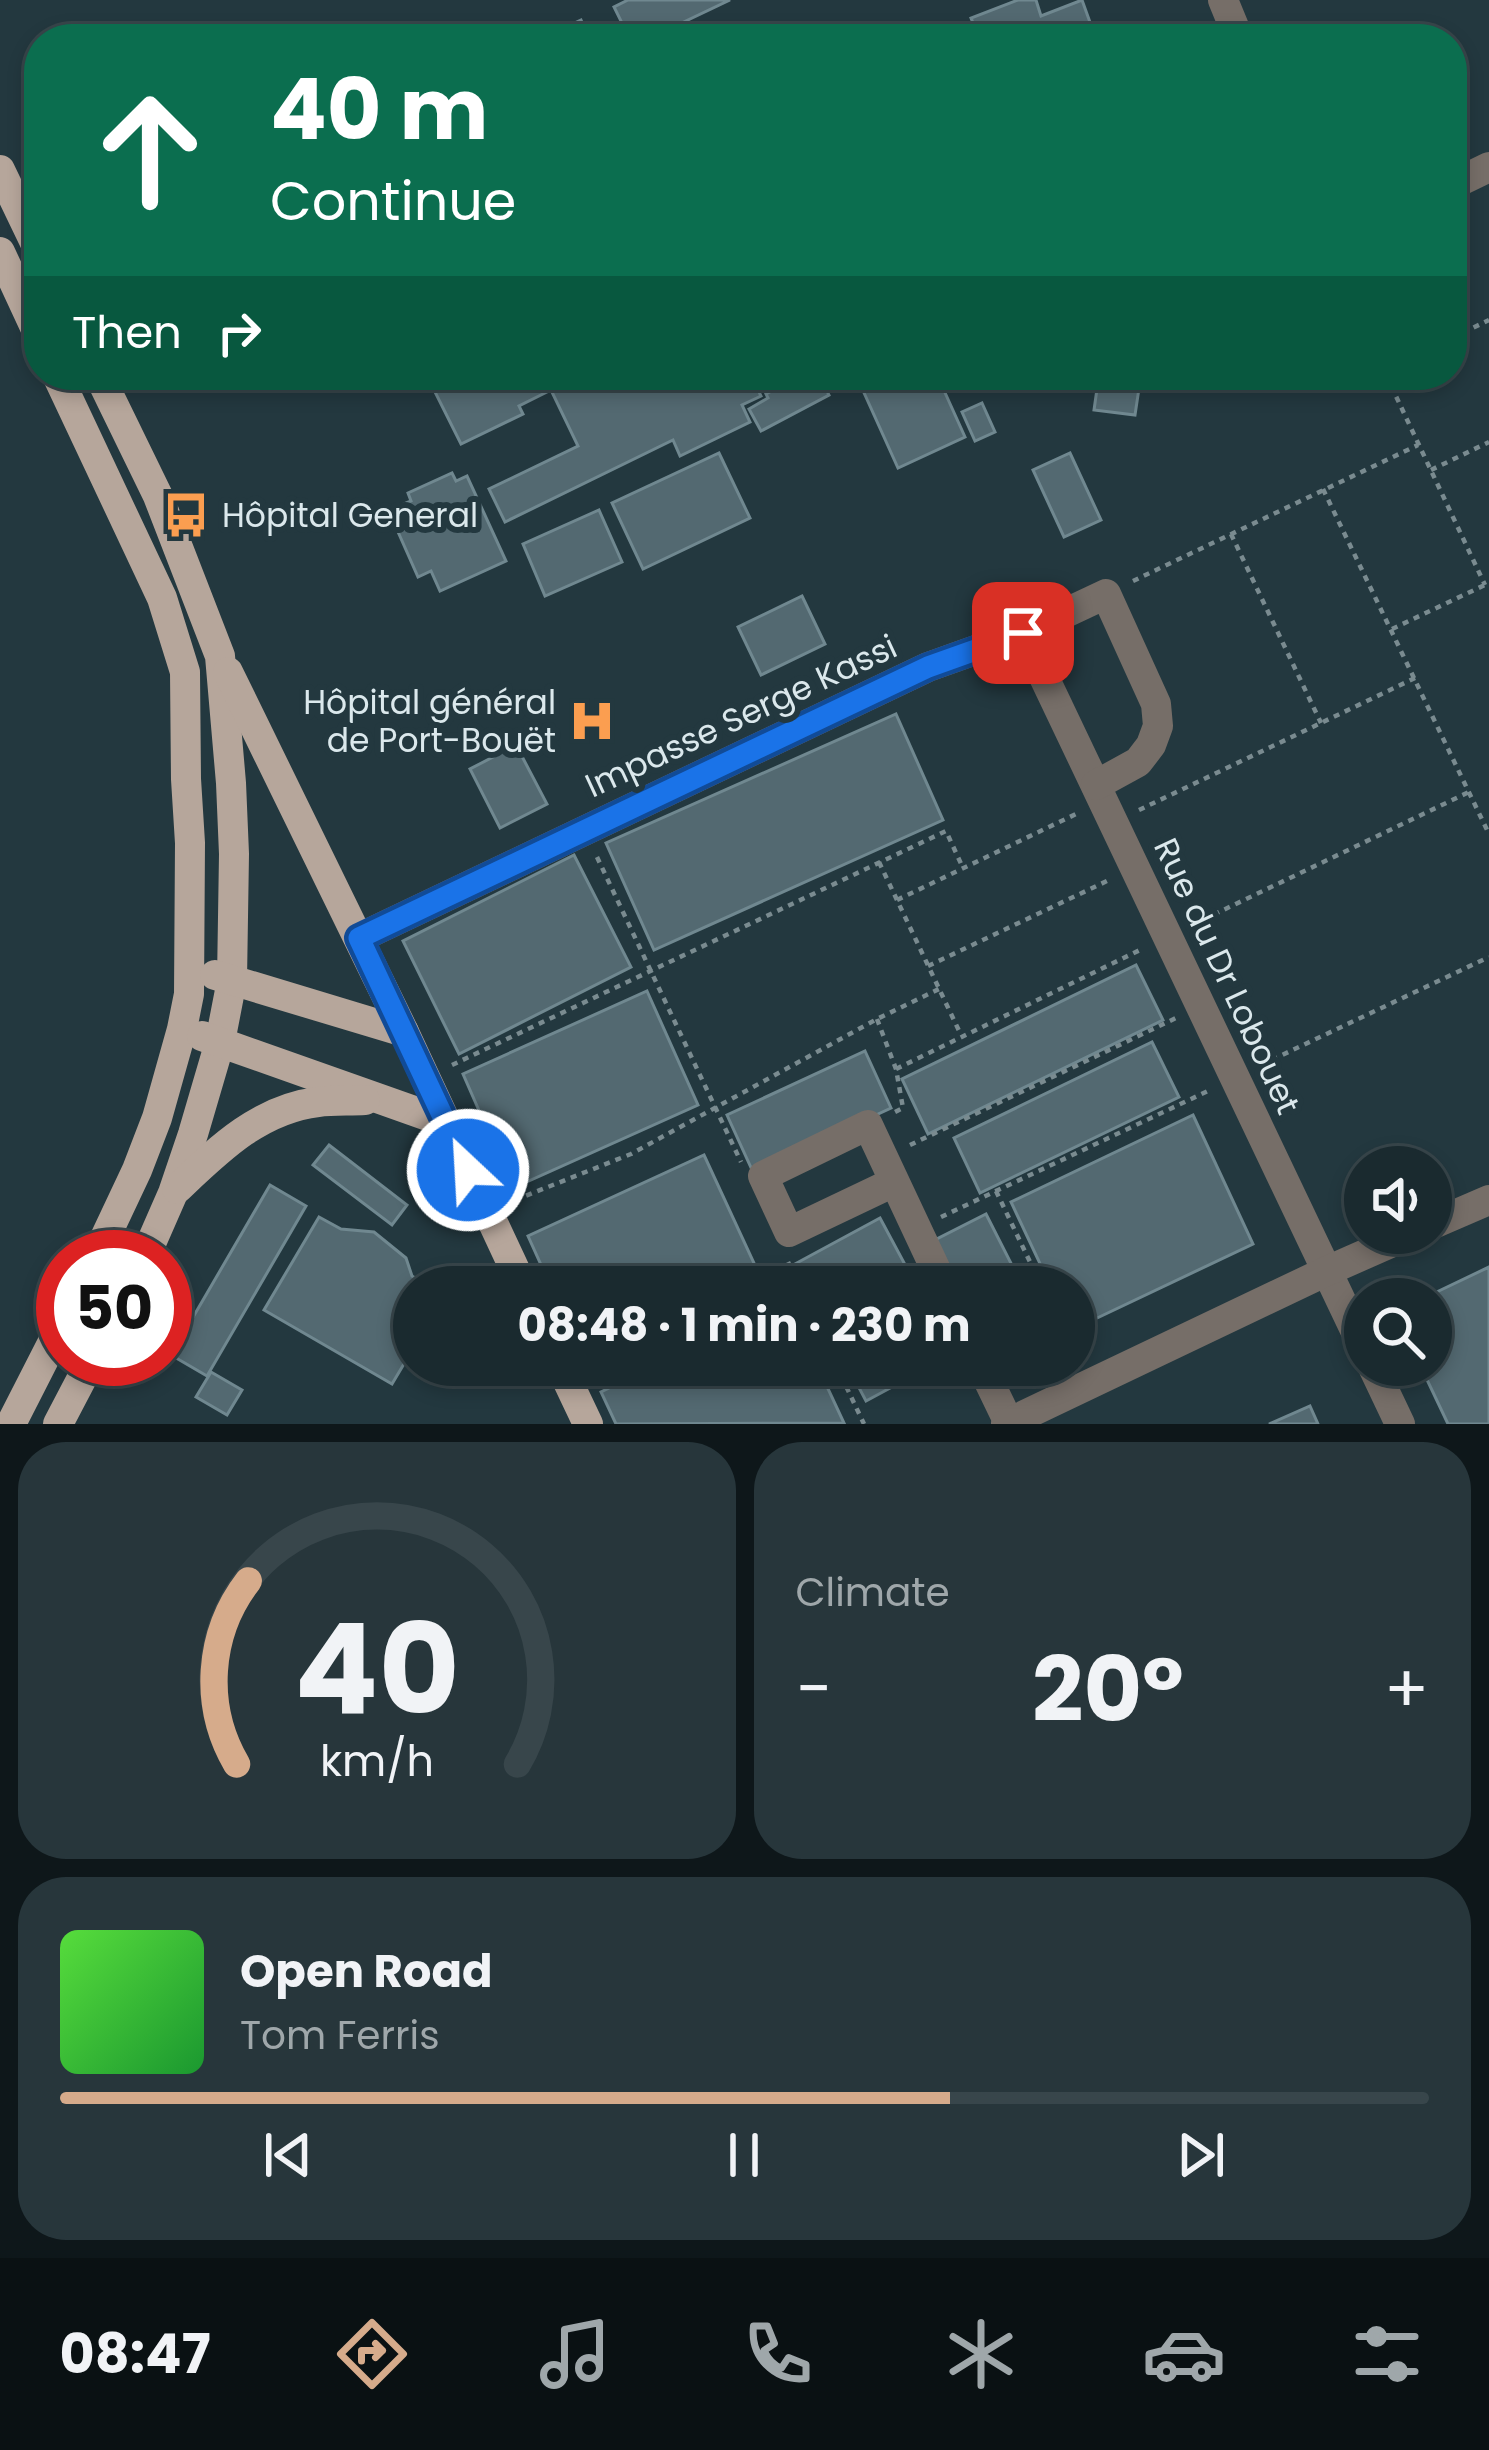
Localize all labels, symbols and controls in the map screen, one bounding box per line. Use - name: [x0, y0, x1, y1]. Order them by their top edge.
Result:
- text: 40 m: [270, 51, 488, 168]
- icon: ahead: [72, 72, 228, 228]
- text: Continue: [270, 163, 516, 239]
- icon: right: [206, 300, 272, 366]
- text: Then: [72, 301, 182, 364]
- bus stop icon: Hôpital General: [161, 490, 211, 540]
- place label: Hôpital General: [222, 492, 478, 539]
- pin: [972, 582, 1074, 684]
- icon: arrive: [990, 600, 1056, 666]
- street label: Impasse Serge Kassi: [578, 623, 904, 809]
- place label: Hôpital général de Port-Bouët: [303, 679, 556, 764]
- hospital icon: Hôpital général de Port-Bouët: [567, 696, 617, 746]
- street label: Rue du Dr Lobouet: [1142, 830, 1312, 1122]
- position arrow: [405, 1107, 531, 1233]
- map controls: [1344, 1146, 1452, 1386]
- button: sound: [1344, 1146, 1452, 1254]
- speed limit sign: 50: [36, 1230, 192, 1386]
- button: search: [1344, 1278, 1452, 1386]
- text: 08:48 · 1 min · 230 m: [517, 1294, 971, 1357]
- text: Climate: [796, 1565, 950, 1620]
- text: 40: [294, 1582, 460, 1757]
- text: 20°: [1032, 1626, 1184, 1753]
- text: −: [796, 1643, 832, 1735]
- text: +: [1384, 1643, 1429, 1735]
- text: km/h: [320, 1730, 434, 1790]
- text: Open Road: [240, 1940, 493, 2003]
- text: Tom Ferris: [240, 2008, 440, 2063]
- icon: previous: [255, 2122, 321, 2188]
- icon: pause: [711, 2122, 777, 2188]
- icon: next: [1168, 2122, 1234, 2188]
- icon: directions: [330, 2312, 414, 2396]
- icon: music: [533, 2312, 617, 2396]
- icon: phone: [736, 2312, 820, 2396]
- icon: climate: [939, 2312, 1023, 2396]
- icon: car: [1142, 2312, 1226, 2396]
- icon: filters: [1345, 2312, 1429, 2396]
- text: 08:47: [60, 2316, 211, 2392]

